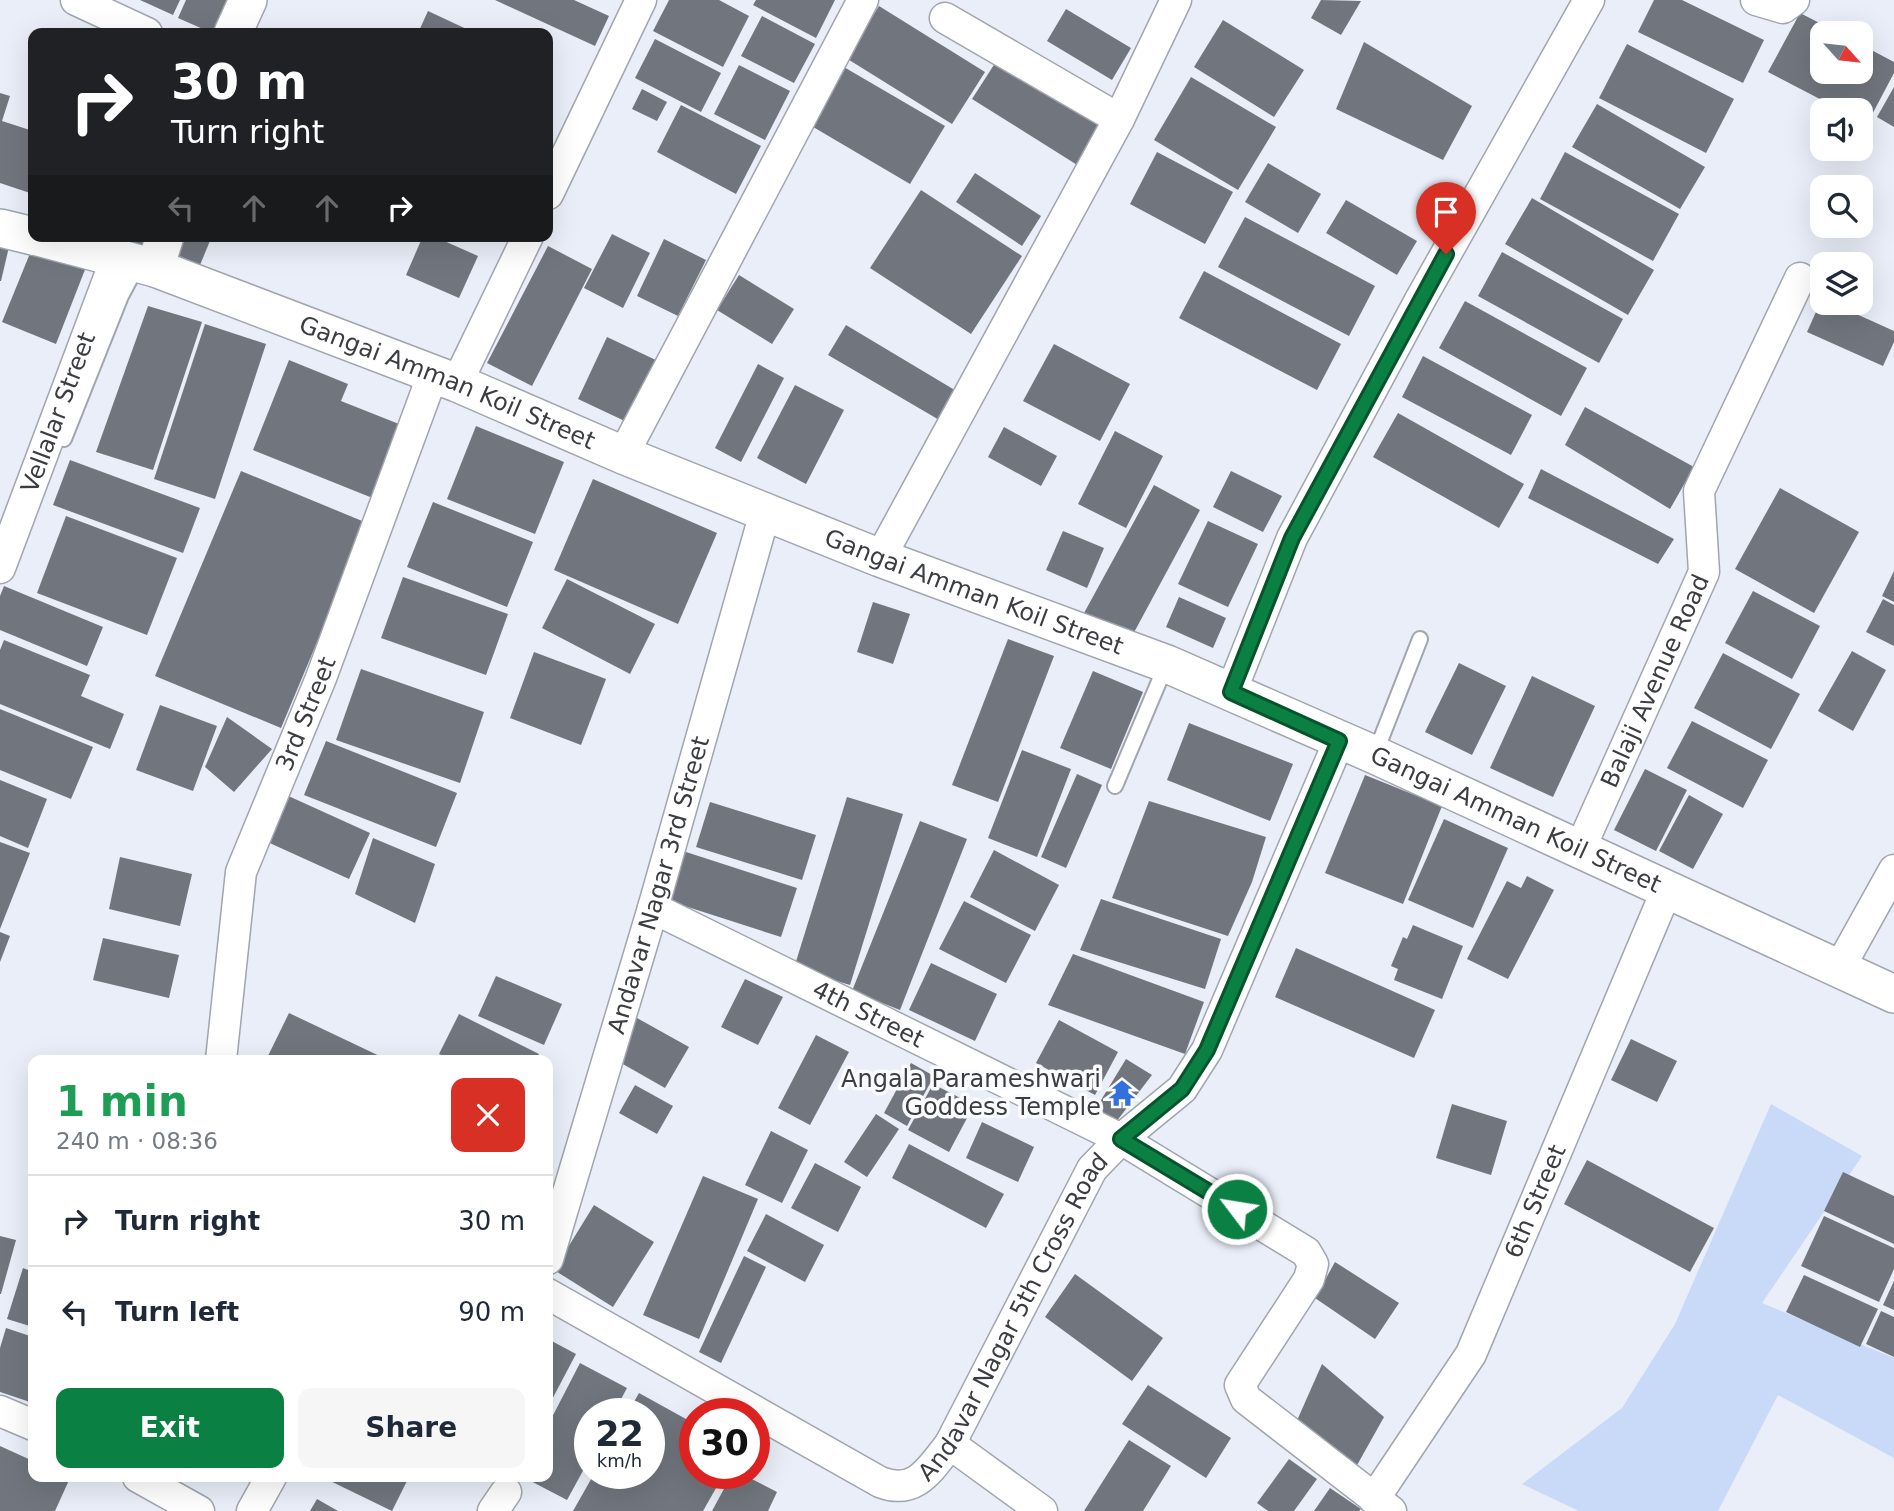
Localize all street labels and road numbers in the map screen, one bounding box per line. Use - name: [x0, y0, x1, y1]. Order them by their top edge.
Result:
- street label: Gangai Amman Koil Street: [295, 310, 599, 455]
- street label: Vellalar Street: [15, 328, 101, 497]
- street label: Gangai Amman Koil Street: [820, 523, 1127, 661]
- street label: Balaji Avenue Road: [1595, 570, 1715, 792]
- street label: 3rd Street: [270, 653, 342, 775]
- street label: Andavar Nagar 3rd Street: [602, 733, 715, 1037]
- street label: Gangai Amman Koil Street: [1366, 741, 1665, 899]
- street label: 4th Street: [808, 975, 928, 1053]
- street label: 6th Street: [1499, 1140, 1572, 1262]
- street label: Andavar Nagar 5th Cross Road: [912, 1147, 1114, 1487]

